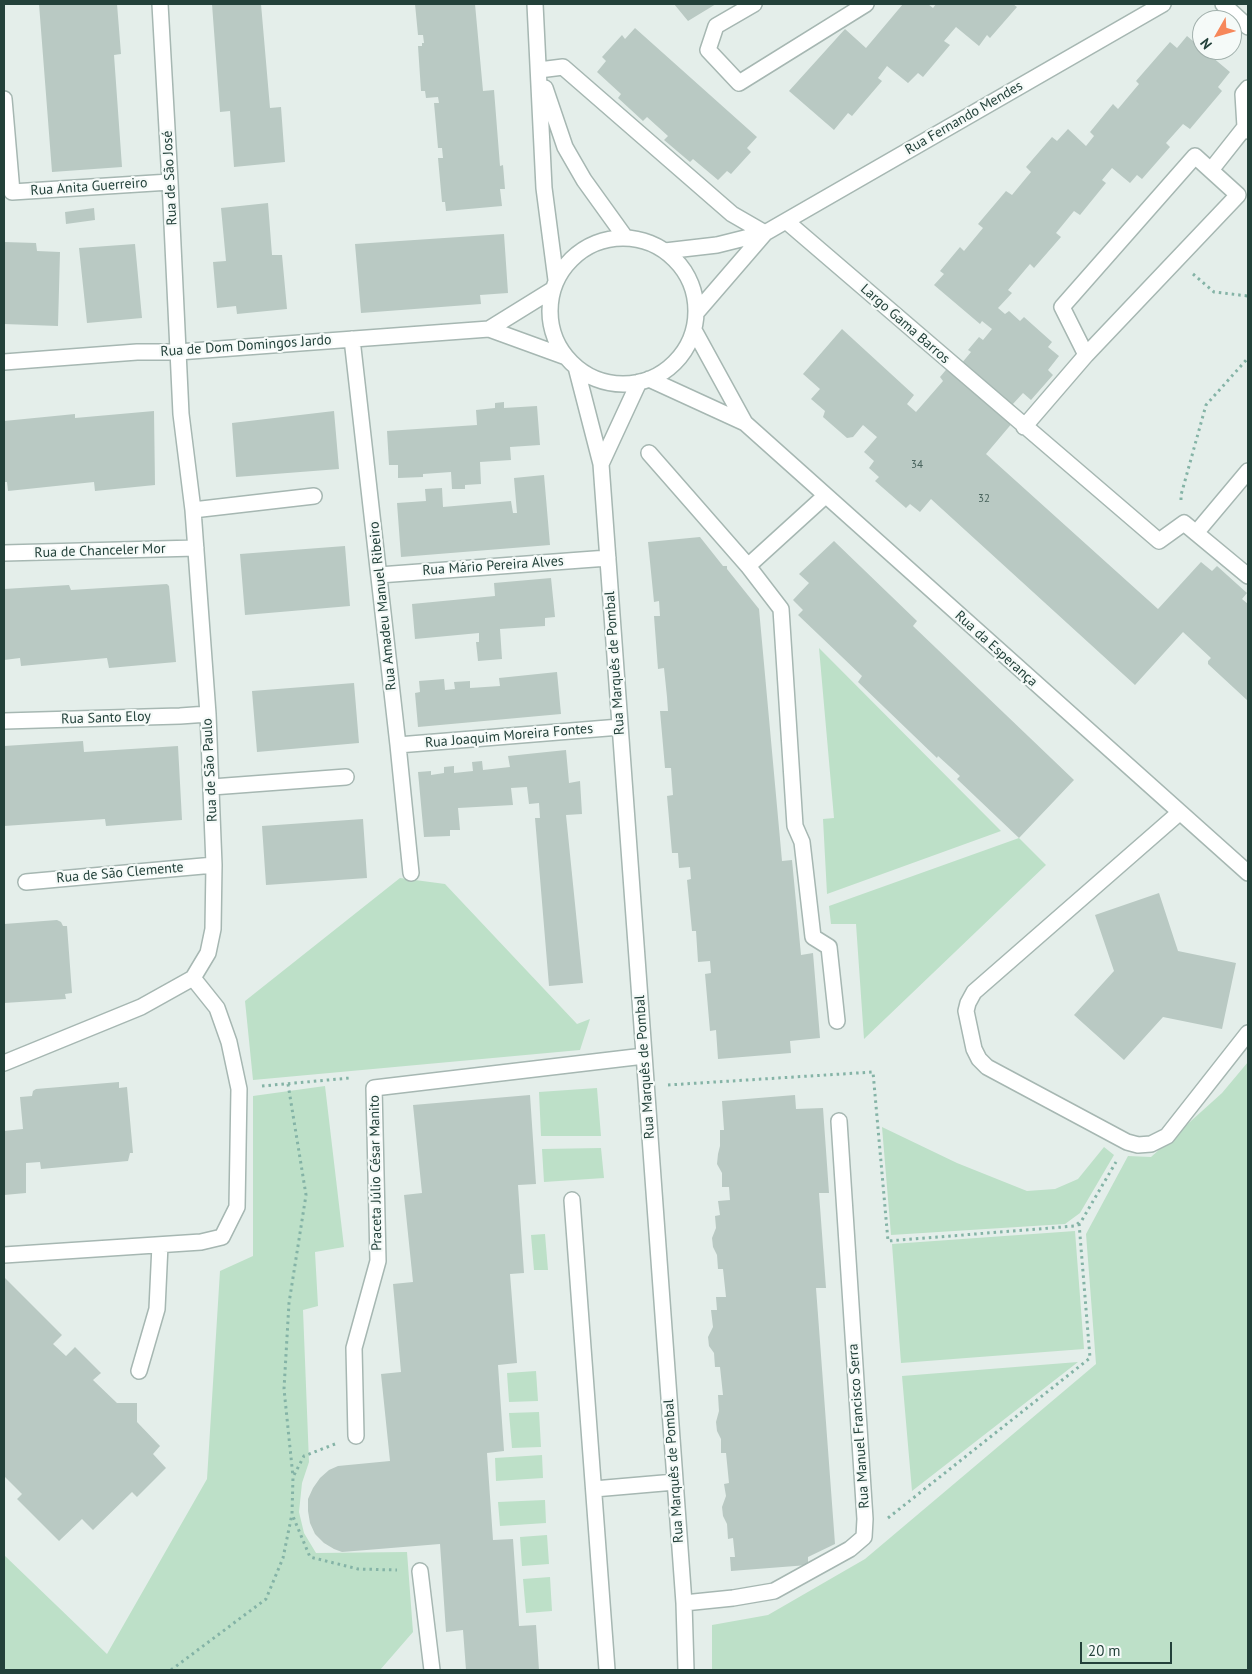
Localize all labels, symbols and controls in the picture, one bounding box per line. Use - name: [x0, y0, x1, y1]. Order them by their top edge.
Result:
- north arrow: [1192, 10, 1242, 60]
- text: N: [1196, 34, 1216, 53]
- street label: Rua Fernando Mendes: [902, 77, 1026, 159]
- street label: Rua de São José: [159, 130, 181, 226]
- street label: Rua Anita Guerreiro: [30, 175, 148, 199]
- street label: Largo Gama Barros: [857, 281, 953, 367]
- street label: Rua de Dom Domingos Jardo: [160, 332, 332, 360]
- house number: 34: [911, 458, 923, 472]
- house number: 32: [978, 492, 990, 506]
- street label: Rua Amadeu Manuel Ribeiro: [366, 521, 400, 691]
- street label: Rua de Chanceler Mor: [34, 540, 166, 562]
- street label: Rua Mário Pereira Alves: [422, 553, 564, 579]
- street label: Rua Marquês de Pombal: [602, 591, 628, 735]
- street label: Rua da Esperança: [951, 608, 1041, 690]
- street label: Rua Santo Eloy: [61, 708, 151, 728]
- street label: Rua de São Paulo: [199, 718, 221, 822]
- street label: Rua Joaquim Moreira Fontes: [424, 720, 594, 752]
- street label: Rua de São Clemente: [56, 859, 184, 887]
- street label: Rua Marquês de Pombal: [632, 995, 658, 1139]
- street label: Praceta Júlio César Manito: [366, 1095, 386, 1251]
- street label: Rua Manuel Francisco Serra: [845, 1343, 873, 1509]
- street label: Rua Marquês de Pombal: [661, 1399, 687, 1543]
- scale bar: [1082, 1632, 1174, 1664]
- text: 20 m: [1088, 1641, 1121, 1660]

